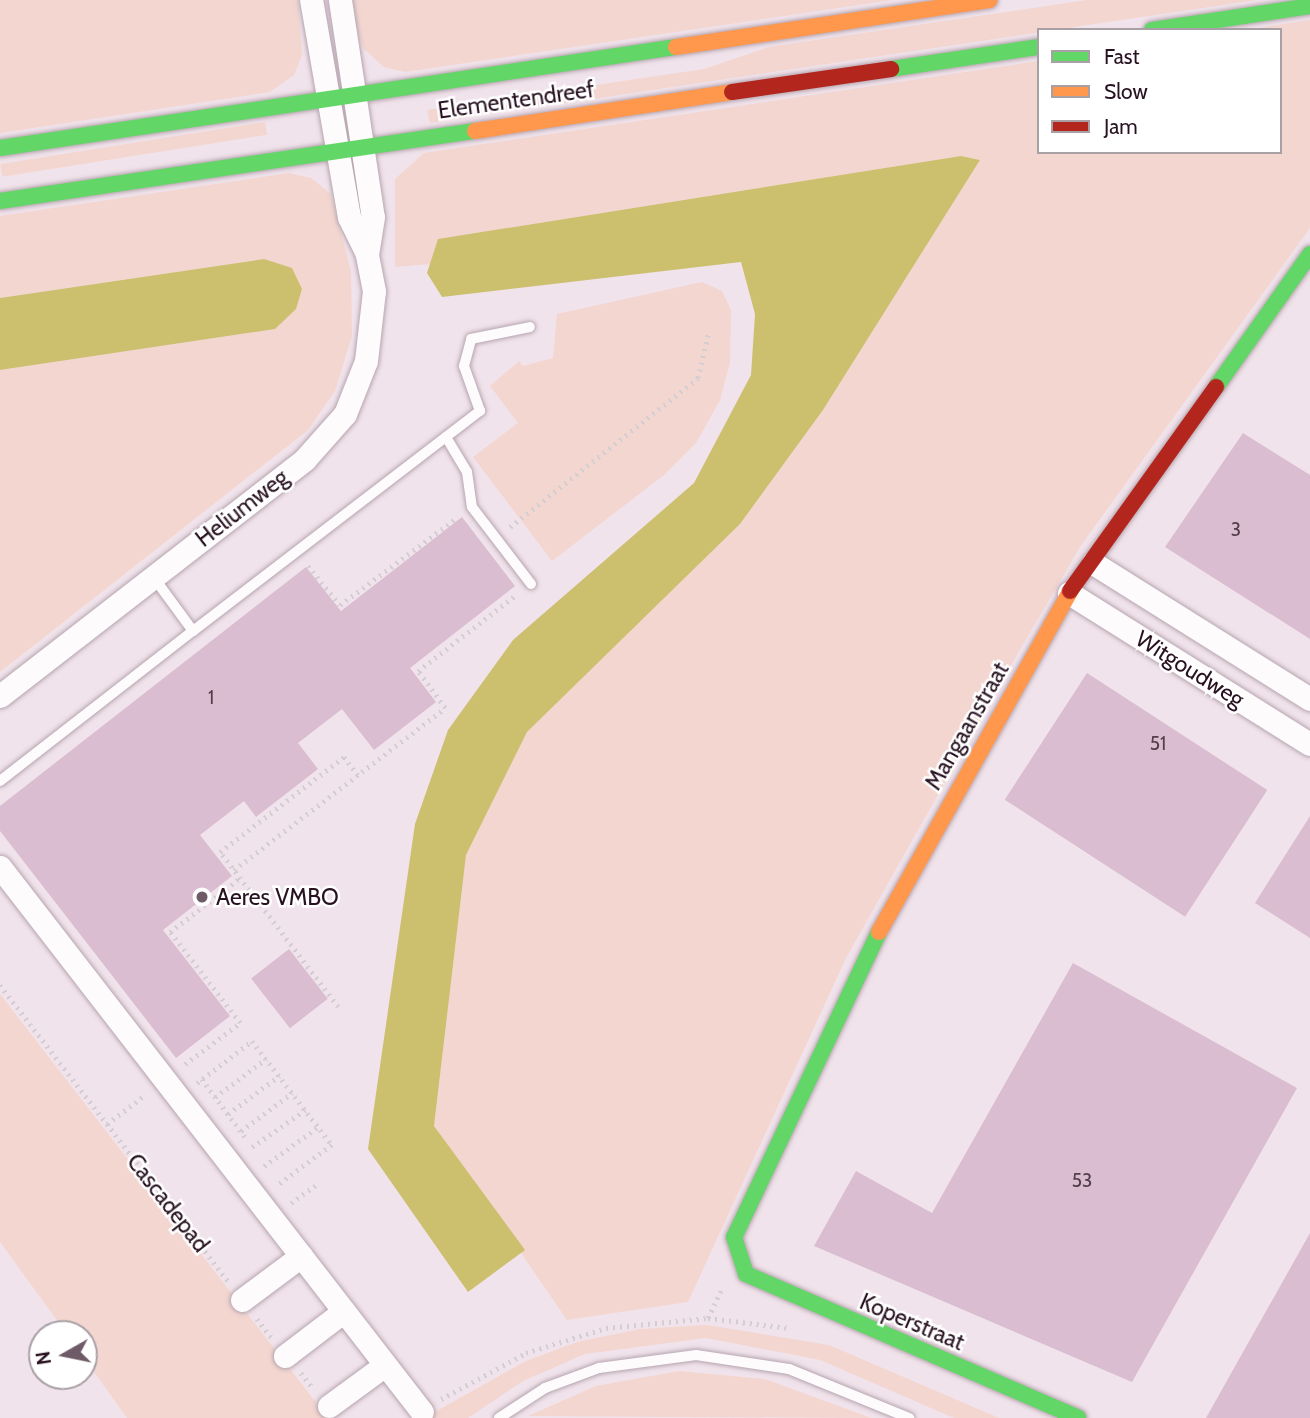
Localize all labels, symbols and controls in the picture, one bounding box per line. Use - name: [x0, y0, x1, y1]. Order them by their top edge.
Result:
- legend: [1037, 28, 1282, 154]
- text: Fast: [1104, 44, 1140, 69]
- street label: Elementendreef: [436, 75, 596, 125]
- text: Slow: [1104, 79, 1148, 104]
- text: Jam: [1104, 114, 1138, 139]
- street label: Heliumweg: [190, 463, 294, 553]
- house number: 3: [1231, 519, 1241, 541]
- street label: Witgoudweg: [1131, 625, 1249, 713]
- street label: Mangaanstraat: [919, 657, 1015, 795]
- house number: 1: [208, 687, 214, 709]
- house number: 51: [1150, 733, 1166, 755]
- place label: Aeres VMBO: [216, 883, 339, 911]
- marker: Aeres VMBO: [194, 889, 210, 905]
- street label: Cascadepad: [121, 1148, 215, 1258]
- house number: 53: [1072, 1170, 1092, 1192]
- street label: Koperstraat: [856, 1288, 968, 1356]
- north arrow: [28, 1320, 98, 1390]
- text: N: [31, 1350, 56, 1366]

